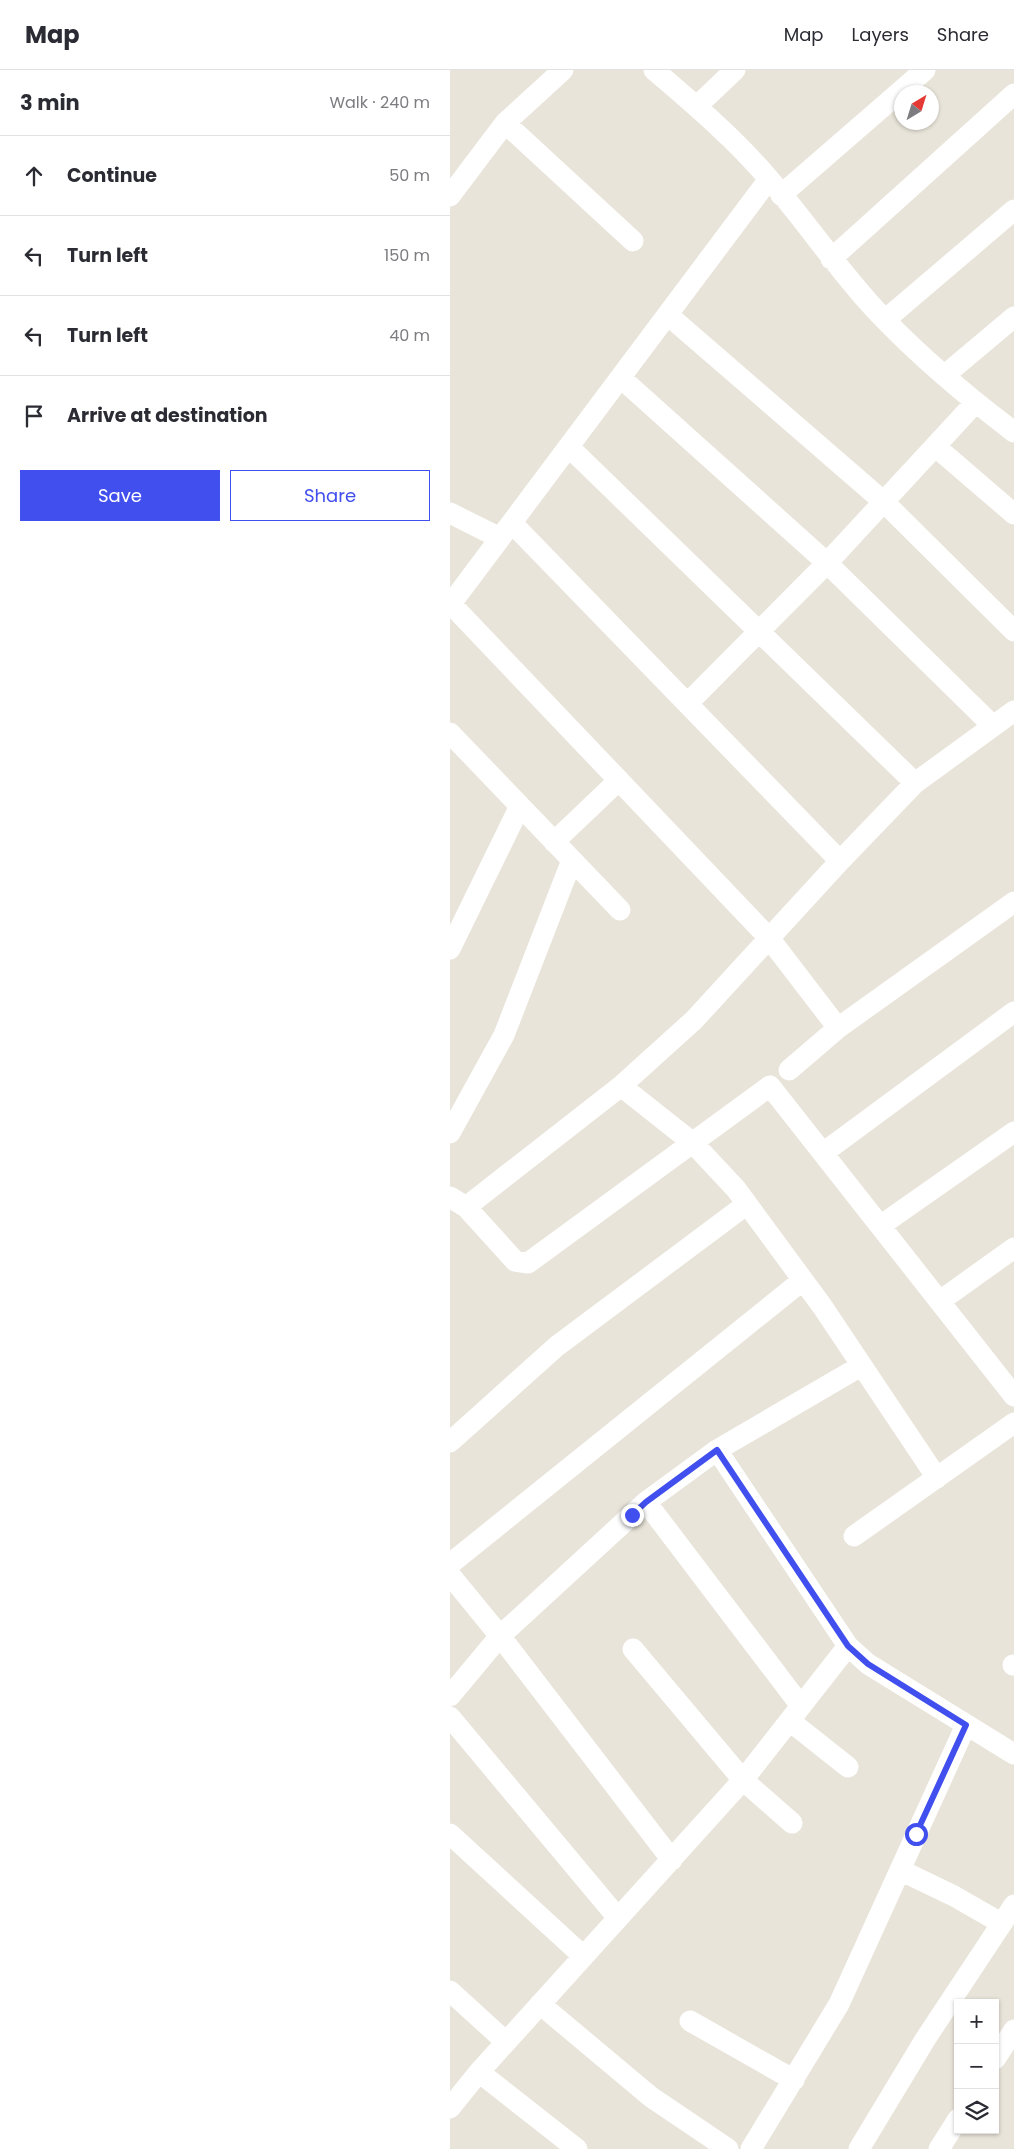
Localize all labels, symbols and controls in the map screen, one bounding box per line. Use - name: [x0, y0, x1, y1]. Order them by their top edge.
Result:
- text: Map: [25, 18, 80, 51]
- text: Map: [784, 22, 824, 47]
- text: Layers: [852, 22, 909, 47]
- text: Share: [937, 22, 989, 47]
- north arrow: [894, 85, 939, 130]
- text: 3 min: [20, 88, 80, 117]
- text: Walk · 240 m: [329, 91, 430, 114]
- icon: ahead: [20, 162, 48, 190]
- text: Continue: [67, 162, 157, 189]
- text: 50 m: [389, 164, 430, 187]
- icon: left: [20, 242, 48, 270]
- text: Turn left: [67, 242, 148, 269]
- text: 150 m: [384, 244, 430, 267]
- icon: left: [20, 322, 48, 350]
- text: Turn left: [67, 322, 148, 349]
- text: 40 m: [389, 324, 430, 347]
- icon: arrive: [20, 402, 48, 430]
- text: Arrive at destination: [67, 402, 268, 429]
- button: Save: [20, 470, 220, 521]
- button: Share: [230, 470, 430, 521]
- route end: [621, 1504, 644, 1527]
- route start: [905, 1823, 928, 1846]
- map controls: [954, 1999, 999, 2134]
- button: +: [954, 1999, 999, 2044]
- button: −: [954, 2044, 999, 2089]
- button: layers: [954, 2089, 999, 2134]

